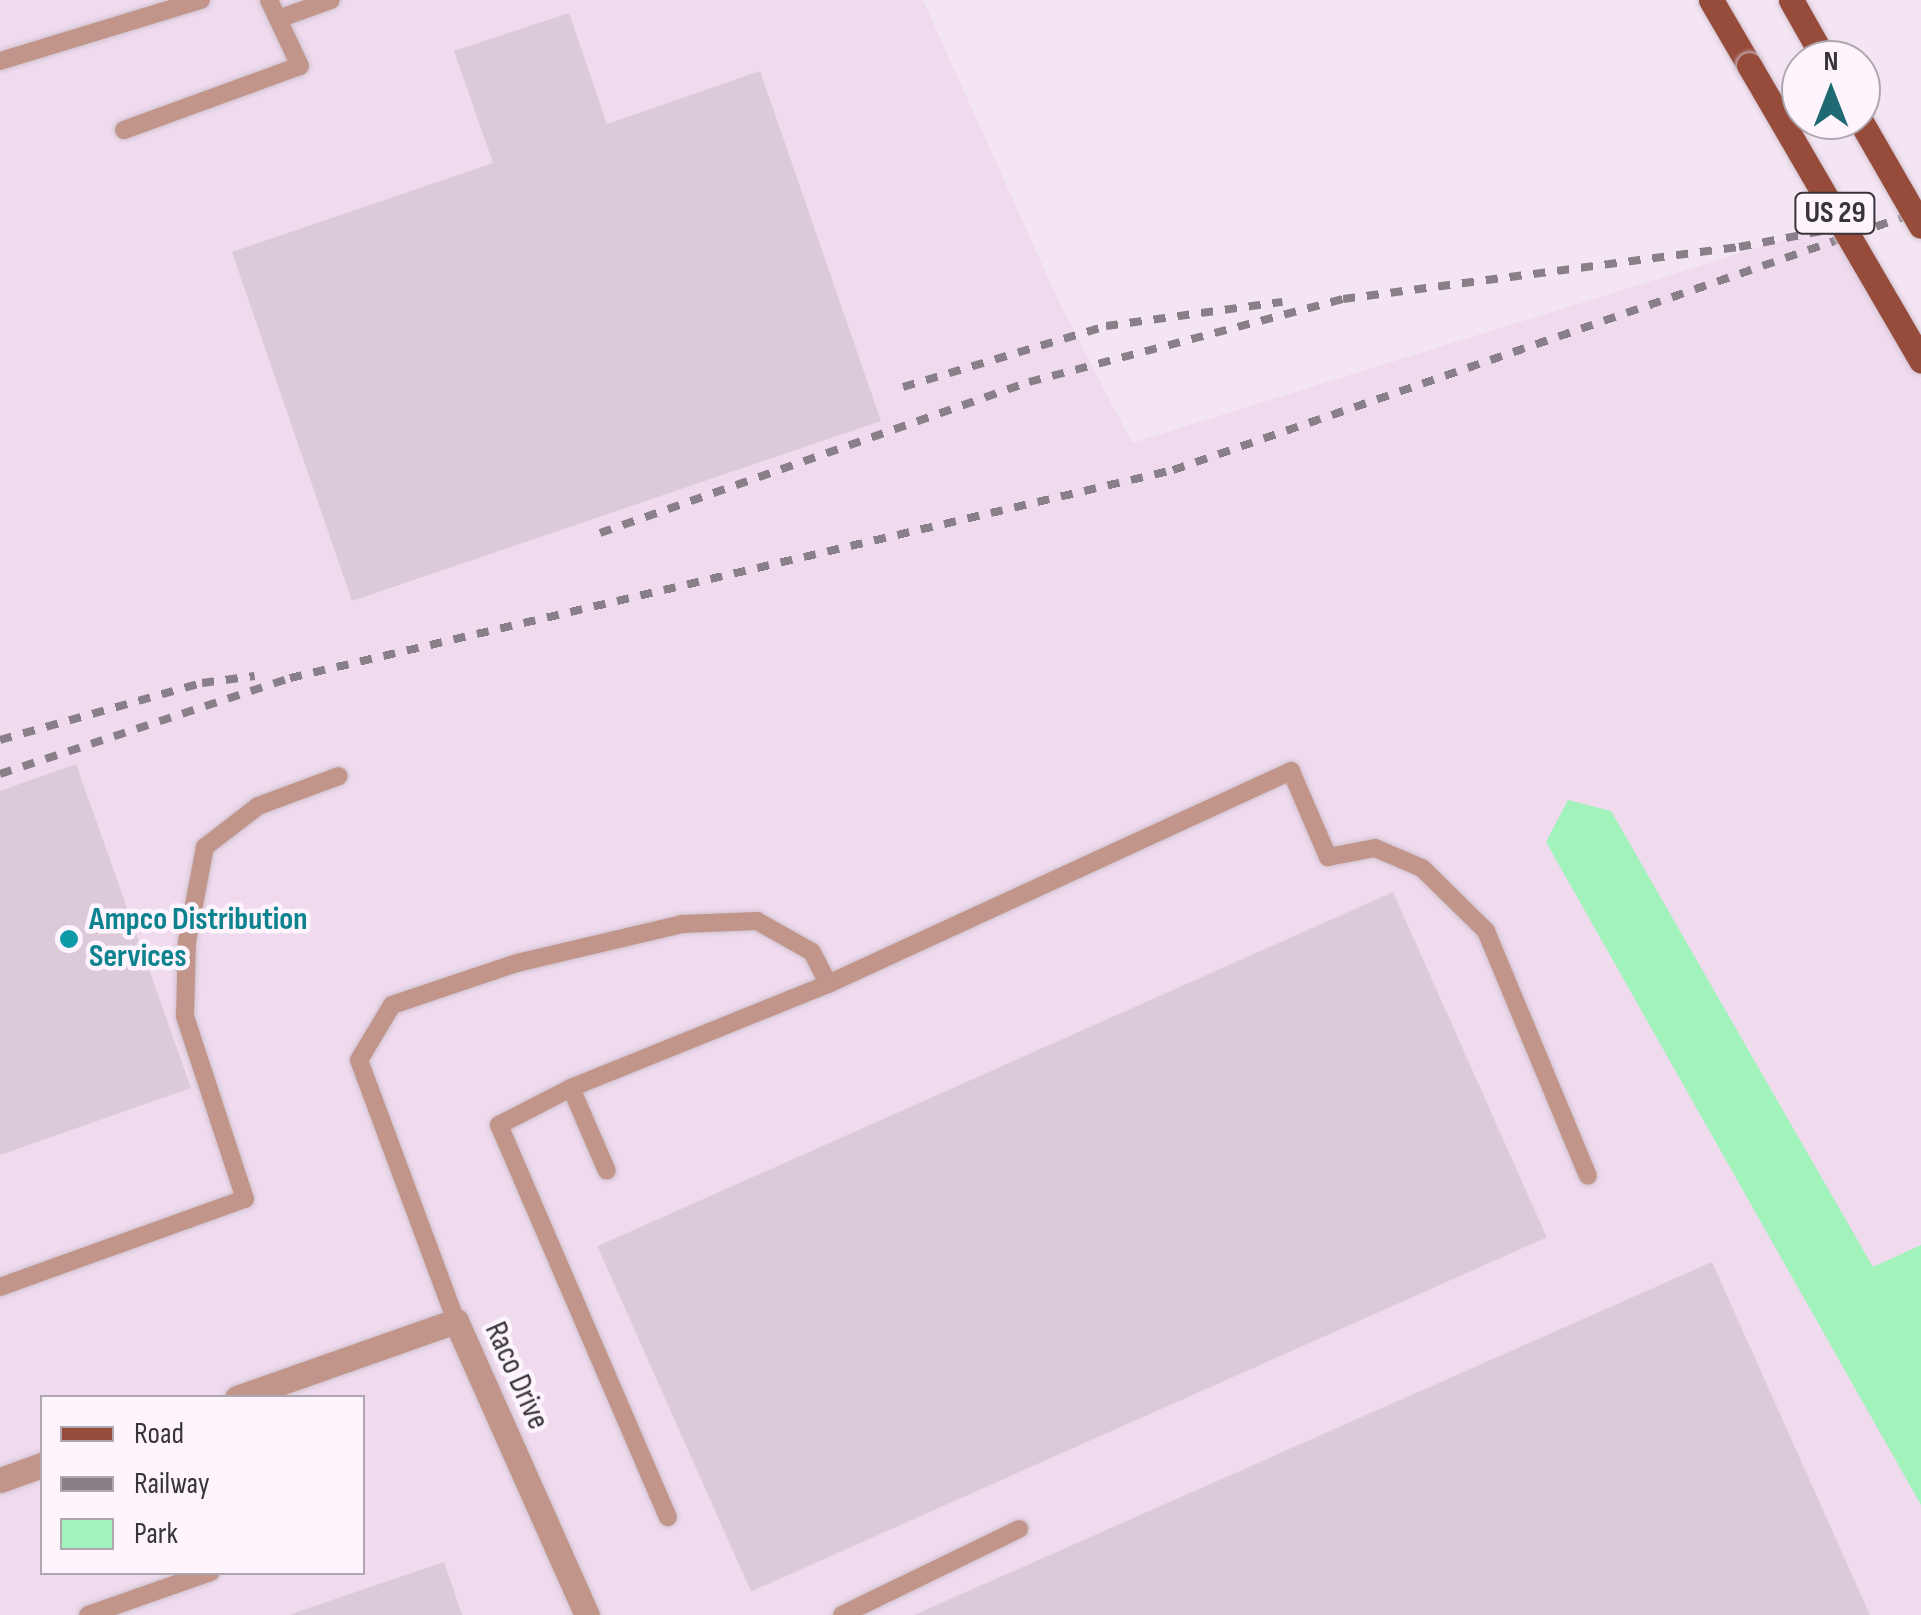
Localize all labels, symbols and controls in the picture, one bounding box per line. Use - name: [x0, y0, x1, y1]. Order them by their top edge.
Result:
- north arrow: [1781, 40, 1881, 140]
- text: N: [1824, 45, 1838, 78]
- road number: US 29: [1792, 188, 1878, 238]
- place label: Ampco Distribution Services: [89, 902, 307, 977]
- marker: Ampco Distribution Services: [58, 928, 80, 950]
- street label: Raco Drive: [475, 1316, 557, 1436]
- legend: [40, 1395, 365, 1575]
- text: Road: [134, 1416, 184, 1452]
- text: Railway: [134, 1466, 210, 1502]
- text: Park: [134, 1516, 178, 1552]

